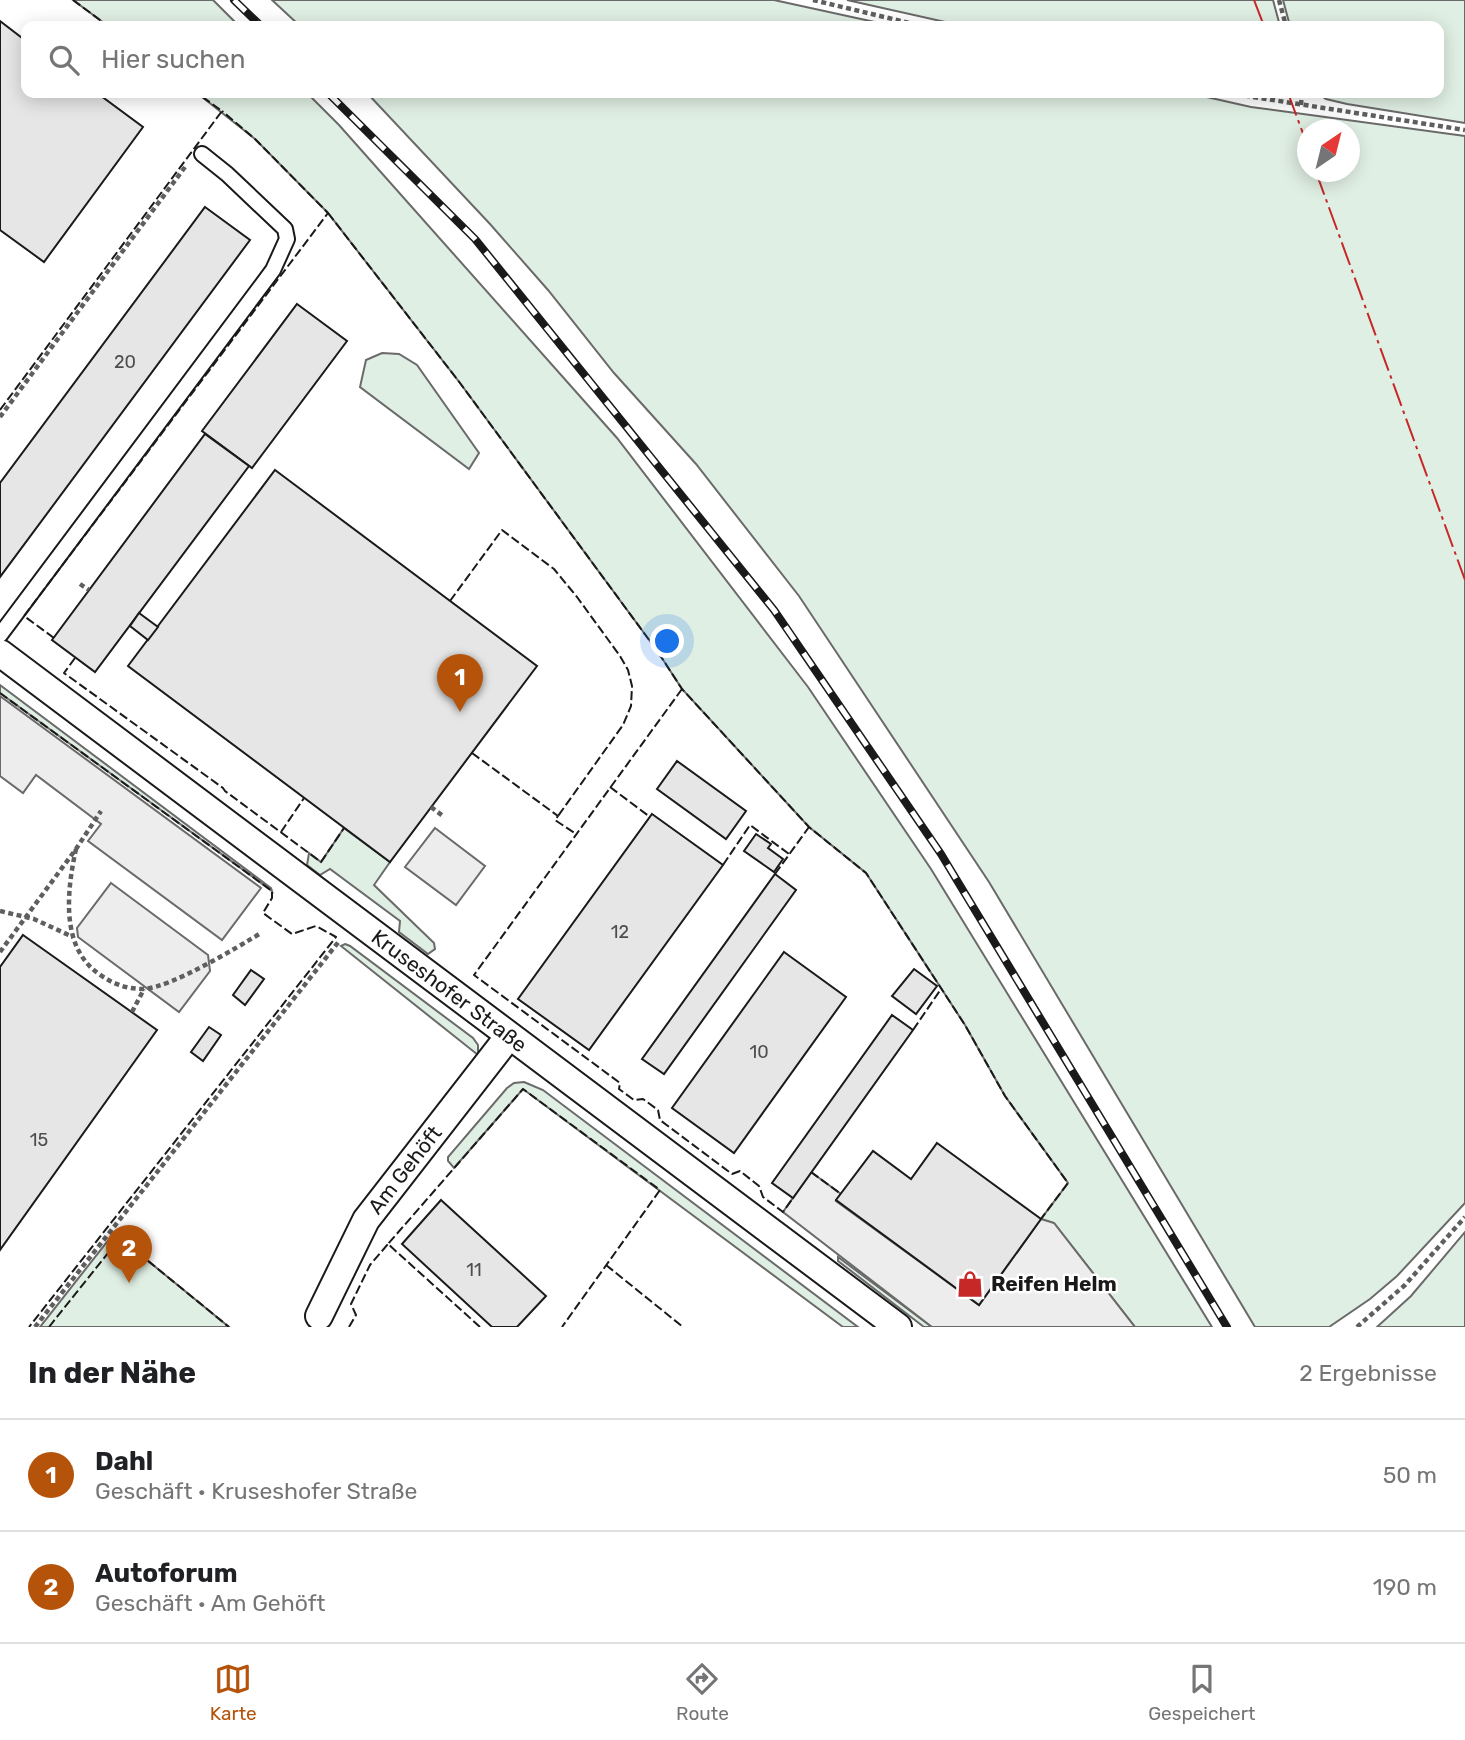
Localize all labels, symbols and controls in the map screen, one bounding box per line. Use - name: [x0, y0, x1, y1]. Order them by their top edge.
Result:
- search box: [21, 21, 1444, 98]
- icon: search: [45, 41, 83, 79]
- text: Hier suchen: [101, 44, 246, 75]
- north arrow: [1297, 119, 1360, 182]
- house number: 20: [114, 351, 136, 373]
- your location: [650, 624, 684, 658]
- pin: 1: [437, 654, 483, 712]
- house number: 12: [611, 921, 629, 943]
- street label: Kruseshofer Straße: [367, 924, 532, 1057]
- house number: 10: [749, 1041, 769, 1063]
- street label: Am Gehöft: [362, 1121, 447, 1219]
- house number: 15: [30, 1129, 48, 1151]
- pin: 2: [106, 1225, 152, 1283]
- house number: 11: [466, 1259, 482, 1281]
- shop icon: Reifen Helm: [955, 1269, 985, 1299]
- place label: Reifen Helm: [991, 1271, 1117, 1296]
- text: In der Nähe: [28, 1355, 196, 1391]
- text: 2 Ergebnisse: [1299, 1359, 1437, 1387]
- text: Dahl: [95, 1446, 153, 1477]
- text: 1: [45, 1461, 57, 1489]
- text: 50 m: [1383, 1461, 1437, 1489]
- text: Geschäft · Kruseshofer Straße: [95, 1477, 417, 1505]
- text: Autoforum: [95, 1558, 238, 1589]
- text: 2: [44, 1573, 58, 1601]
- text: 190 m: [1373, 1573, 1437, 1601]
- text: Geschäft · Am Gehöft: [95, 1589, 326, 1617]
- tab: Karte: [210, 1660, 257, 1725]
- tab: Route: [676, 1660, 729, 1725]
- tab: Gespeichert: [1148, 1660, 1255, 1725]

